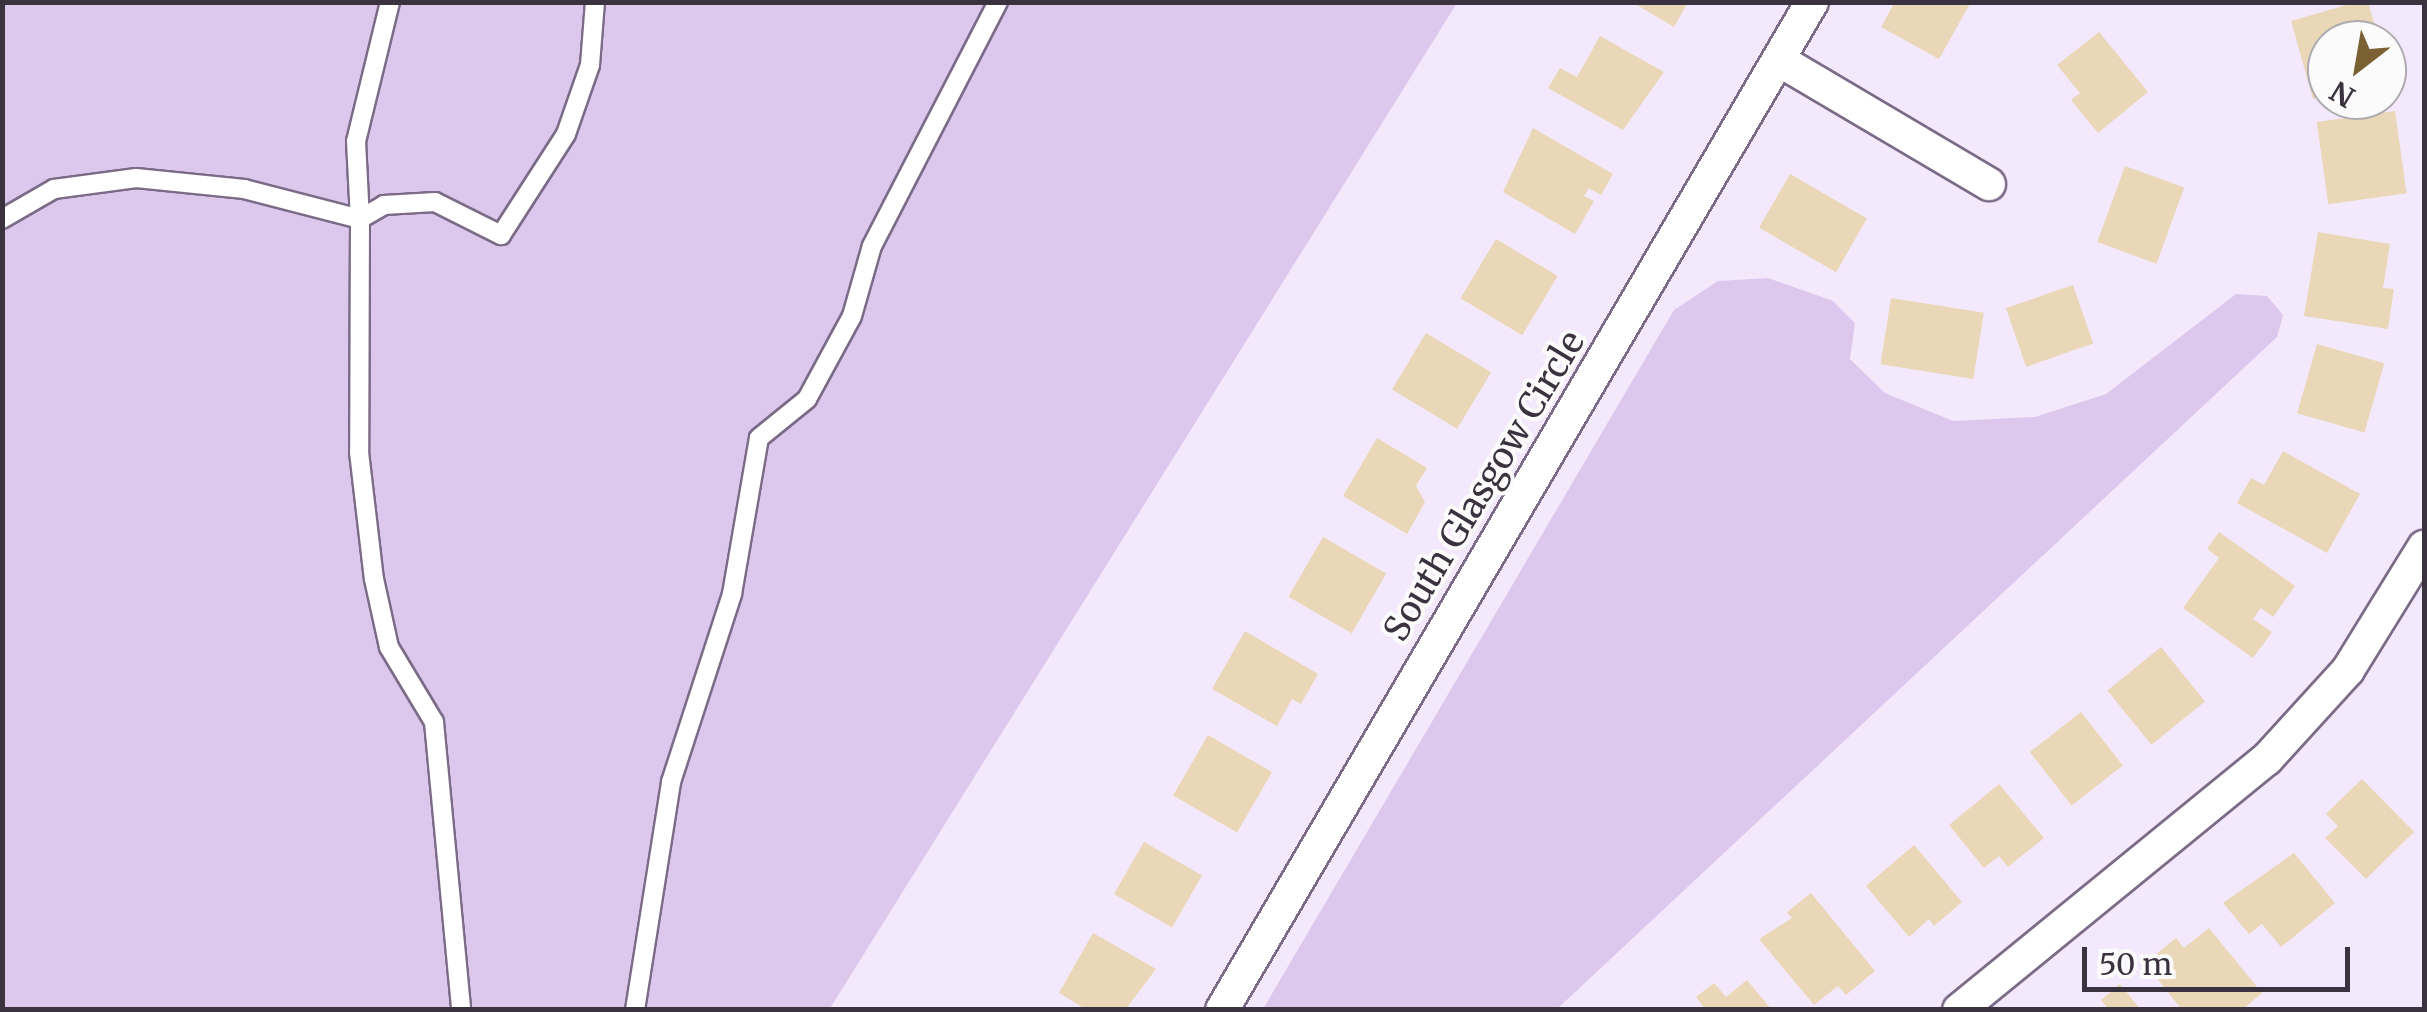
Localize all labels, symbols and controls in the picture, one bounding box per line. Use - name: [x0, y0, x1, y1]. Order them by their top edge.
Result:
- north arrow: [2307, 20, 2407, 120]
- text: N: [2324, 73, 2361, 115]
- street label: South Glasgow Circle: [1375, 324, 1593, 648]
- scale bar: [2087, 927, 2354, 989]
- text: 50 m: [2099, 945, 2172, 983]

